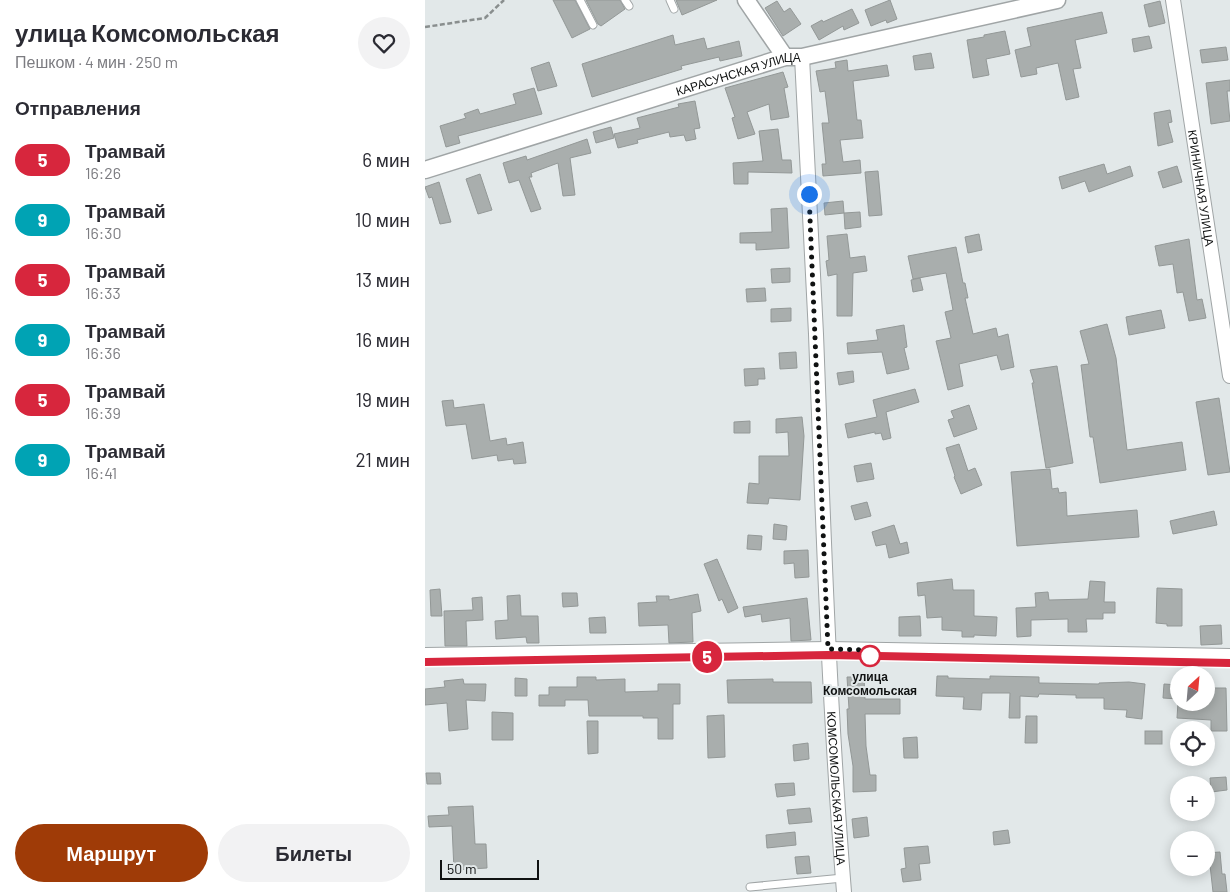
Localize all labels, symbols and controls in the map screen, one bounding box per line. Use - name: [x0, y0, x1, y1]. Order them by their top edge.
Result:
- button: heart: [358, 17, 410, 69]
- text: улица Комсомольская: [15, 18, 280, 47]
- street label: КАРАСУНСКАЯ УЛИЦА: [674, 50, 801, 98]
- text: Пешком · 4 мин · 250 m: [15, 52, 178, 71]
- text: Отправления: [15, 96, 141, 119]
- street label: КРИНИЧНАЯ УЛИЦА: [1186, 129, 1217, 247]
- text: Трамвай: [85, 139, 166, 162]
- text: 6 мин: [362, 148, 410, 171]
- text: 5: [38, 149, 47, 171]
- text: 16:26: [85, 163, 121, 182]
- your location: [797, 182, 822, 207]
- text: Трамвай: [85, 199, 166, 222]
- text: 10 мин: [355, 208, 410, 231]
- text: 9: [38, 209, 47, 231]
- text: 16:30: [85, 223, 122, 242]
- text: Трамвай: [85, 259, 166, 282]
- text: 13 мин: [356, 268, 410, 291]
- text: 5: [38, 269, 47, 291]
- text: 16:33: [85, 283, 121, 302]
- text: Трамвай: [85, 319, 166, 342]
- text: 16 мин: [356, 328, 410, 351]
- text: 9: [38, 329, 47, 351]
- text: 16:36: [85, 343, 121, 362]
- text: Трамвай: [85, 379, 166, 402]
- text: 19 мин: [355, 388, 410, 411]
- text: 5: [38, 389, 47, 411]
- text: 16:39: [85, 403, 121, 422]
- text: Трамвай: [85, 439, 166, 462]
- text: 21 мин: [355, 448, 410, 471]
- text: 9: [38, 449, 47, 471]
- text: 16:41: [85, 463, 117, 482]
- line badge: 5: [691, 641, 723, 673]
- marker: улица Комсомольская: [859, 645, 881, 667]
- text: 5: [702, 646, 712, 668]
- north arrow: [1170, 666, 1215, 711]
- map controls: [1170, 666, 1215, 876]
- place label: улица Комсомольская: [823, 669, 917, 697]
- street label: КОМСОМОЛЬСКАЯ УЛИЦА: [825, 711, 849, 866]
- button: locate: [1170, 721, 1215, 766]
- button: +: [1170, 776, 1215, 821]
- button: Маршрут: [15, 824, 208, 882]
- button: Билеты: [218, 824, 410, 882]
- button: −: [1170, 831, 1215, 876]
- scale bar: [440, 857, 539, 880]
- text: 50 m: [447, 860, 476, 877]

